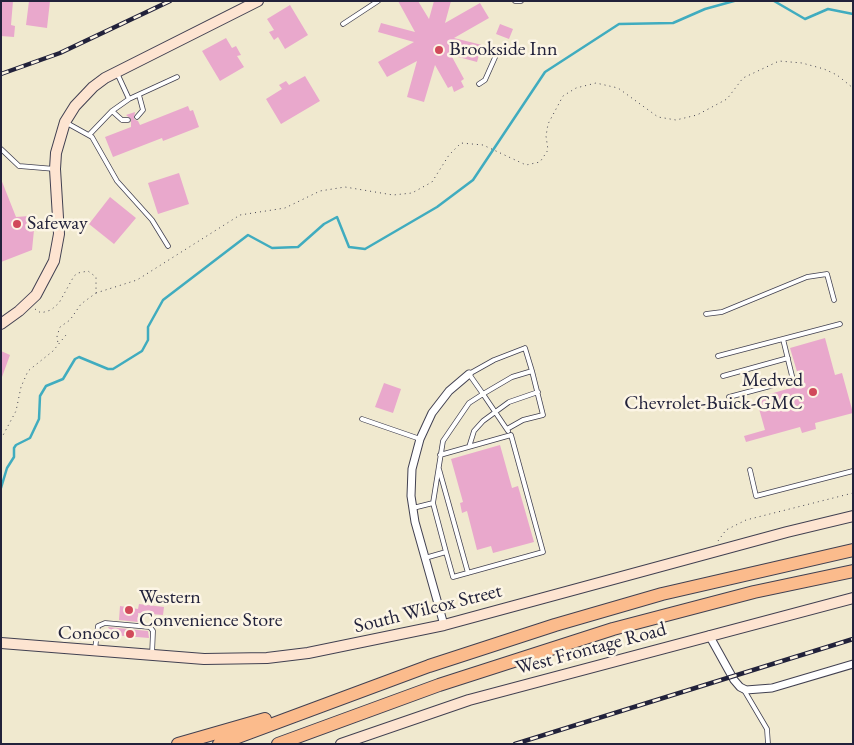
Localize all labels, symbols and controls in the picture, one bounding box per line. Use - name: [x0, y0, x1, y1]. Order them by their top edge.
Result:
- place label: Brookside Inn: [449, 38, 557, 62]
- marker: Brookside Inn: [433, 44, 445, 56]
- place label: Safeway: [27, 212, 88, 236]
- marker: Safeway: [11, 218, 23, 230]
- place label: Medved Chevrolet-Buick-GMC: [624, 369, 803, 416]
- marker: Medved Chevrolet-Buick-GMC: [807, 386, 819, 398]
- street label: South Wilcox Street: [352, 579, 504, 639]
- place label: Western Convenience Store: [139, 586, 283, 633]
- marker: Western Convenience Store: [123, 604, 135, 616]
- street label: West Frontage Road: [513, 617, 669, 681]
- place label: Conoco: [58, 622, 120, 646]
- marker: Conoco: [124, 628, 136, 640]

